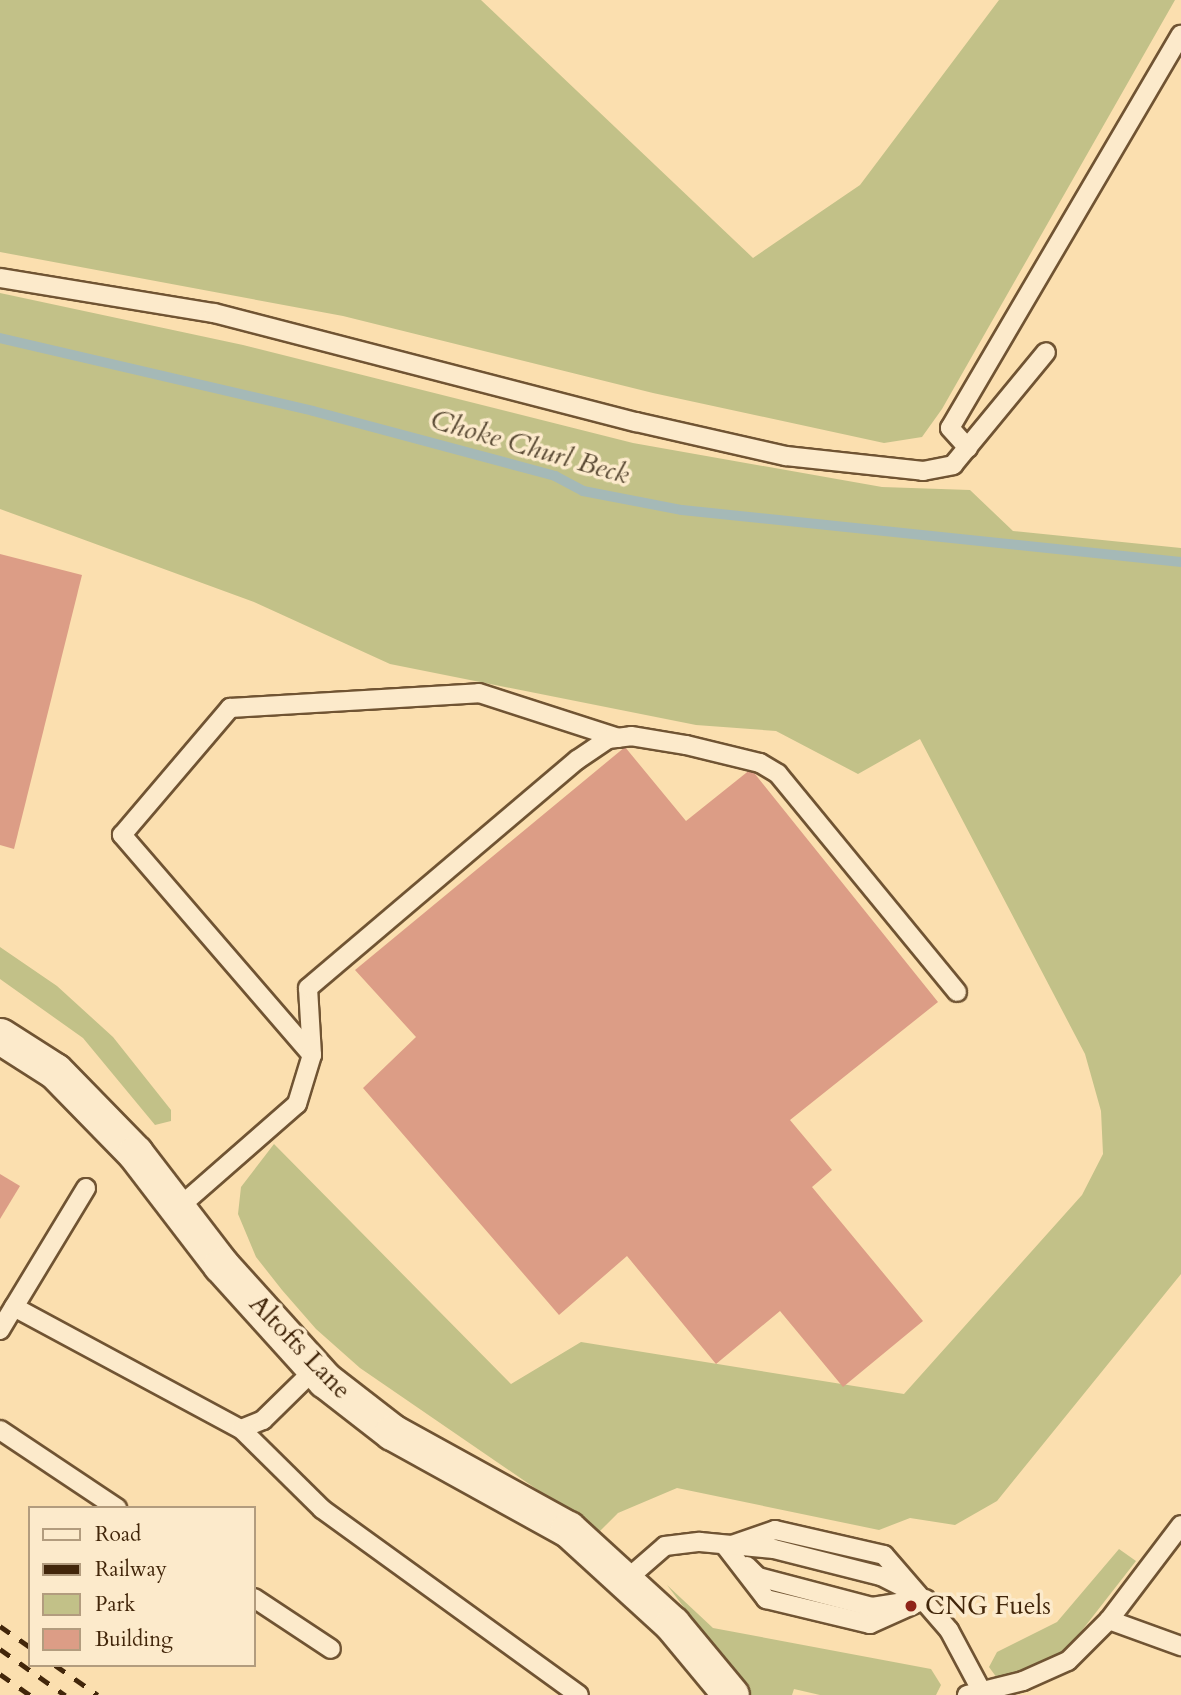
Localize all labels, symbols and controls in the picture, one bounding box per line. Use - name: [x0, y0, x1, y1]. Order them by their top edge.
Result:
- water label: Choke Churl Beck: [427, 403, 633, 491]
- street label: Altofts Lane: [243, 1288, 357, 1406]
- legend: [28, 1506, 256, 1667]
- text: Road: [95, 1520, 141, 1549]
- text: Railway: [95, 1555, 167, 1584]
- text: Park: [95, 1590, 135, 1619]
- place label: CNG Fuels: [925, 1590, 1051, 1622]
- marker: CNG Fuels: [903, 1598, 919, 1614]
- text: Building: [95, 1625, 173, 1654]

